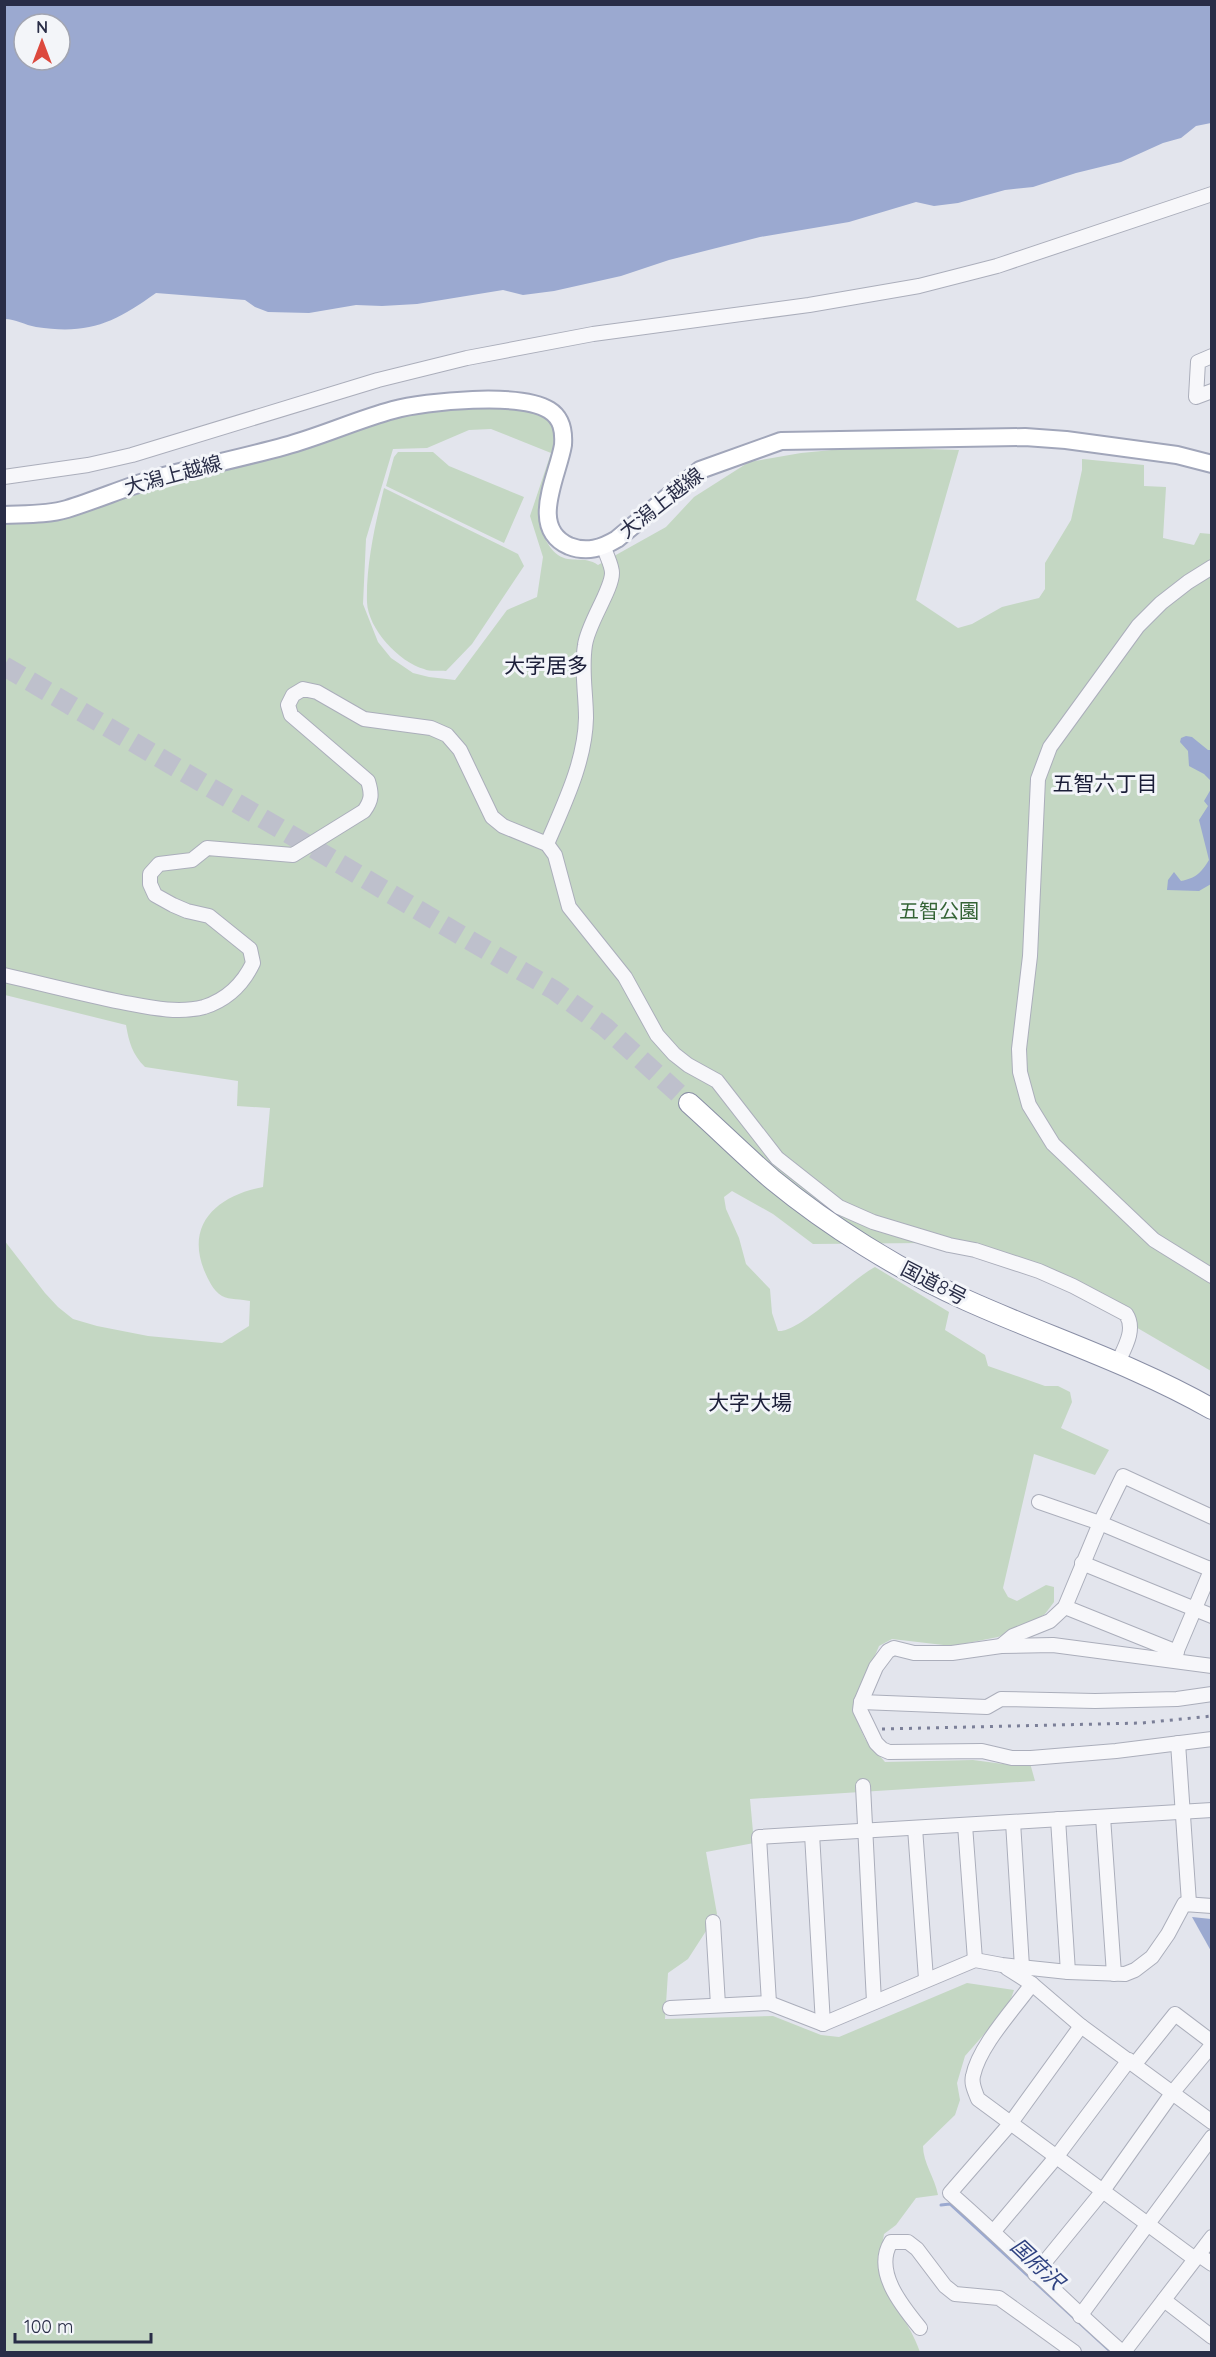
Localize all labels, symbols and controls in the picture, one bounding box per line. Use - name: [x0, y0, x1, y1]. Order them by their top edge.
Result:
- north arrow: [12, 12, 72, 72]
- text: N: [36, 17, 48, 37]
- street label: 大潟上越線: [121, 450, 224, 500]
- street label: 大潟上越線: [614, 462, 708, 543]
- district label: 大字居多: [504, 652, 588, 678]
- district label: 五智六丁目: [1053, 770, 1158, 796]
- park label: 五智公園: [899, 898, 979, 923]
- street label: 国道8号: [897, 1255, 971, 1310]
- district label: 大字大場: [708, 1389, 792, 1415]
- water label: 国府沢: [1006, 2232, 1072, 2296]
- scale bar: [15, 2306, 152, 2344]
- text: 100 m: [24, 2315, 73, 2338]

